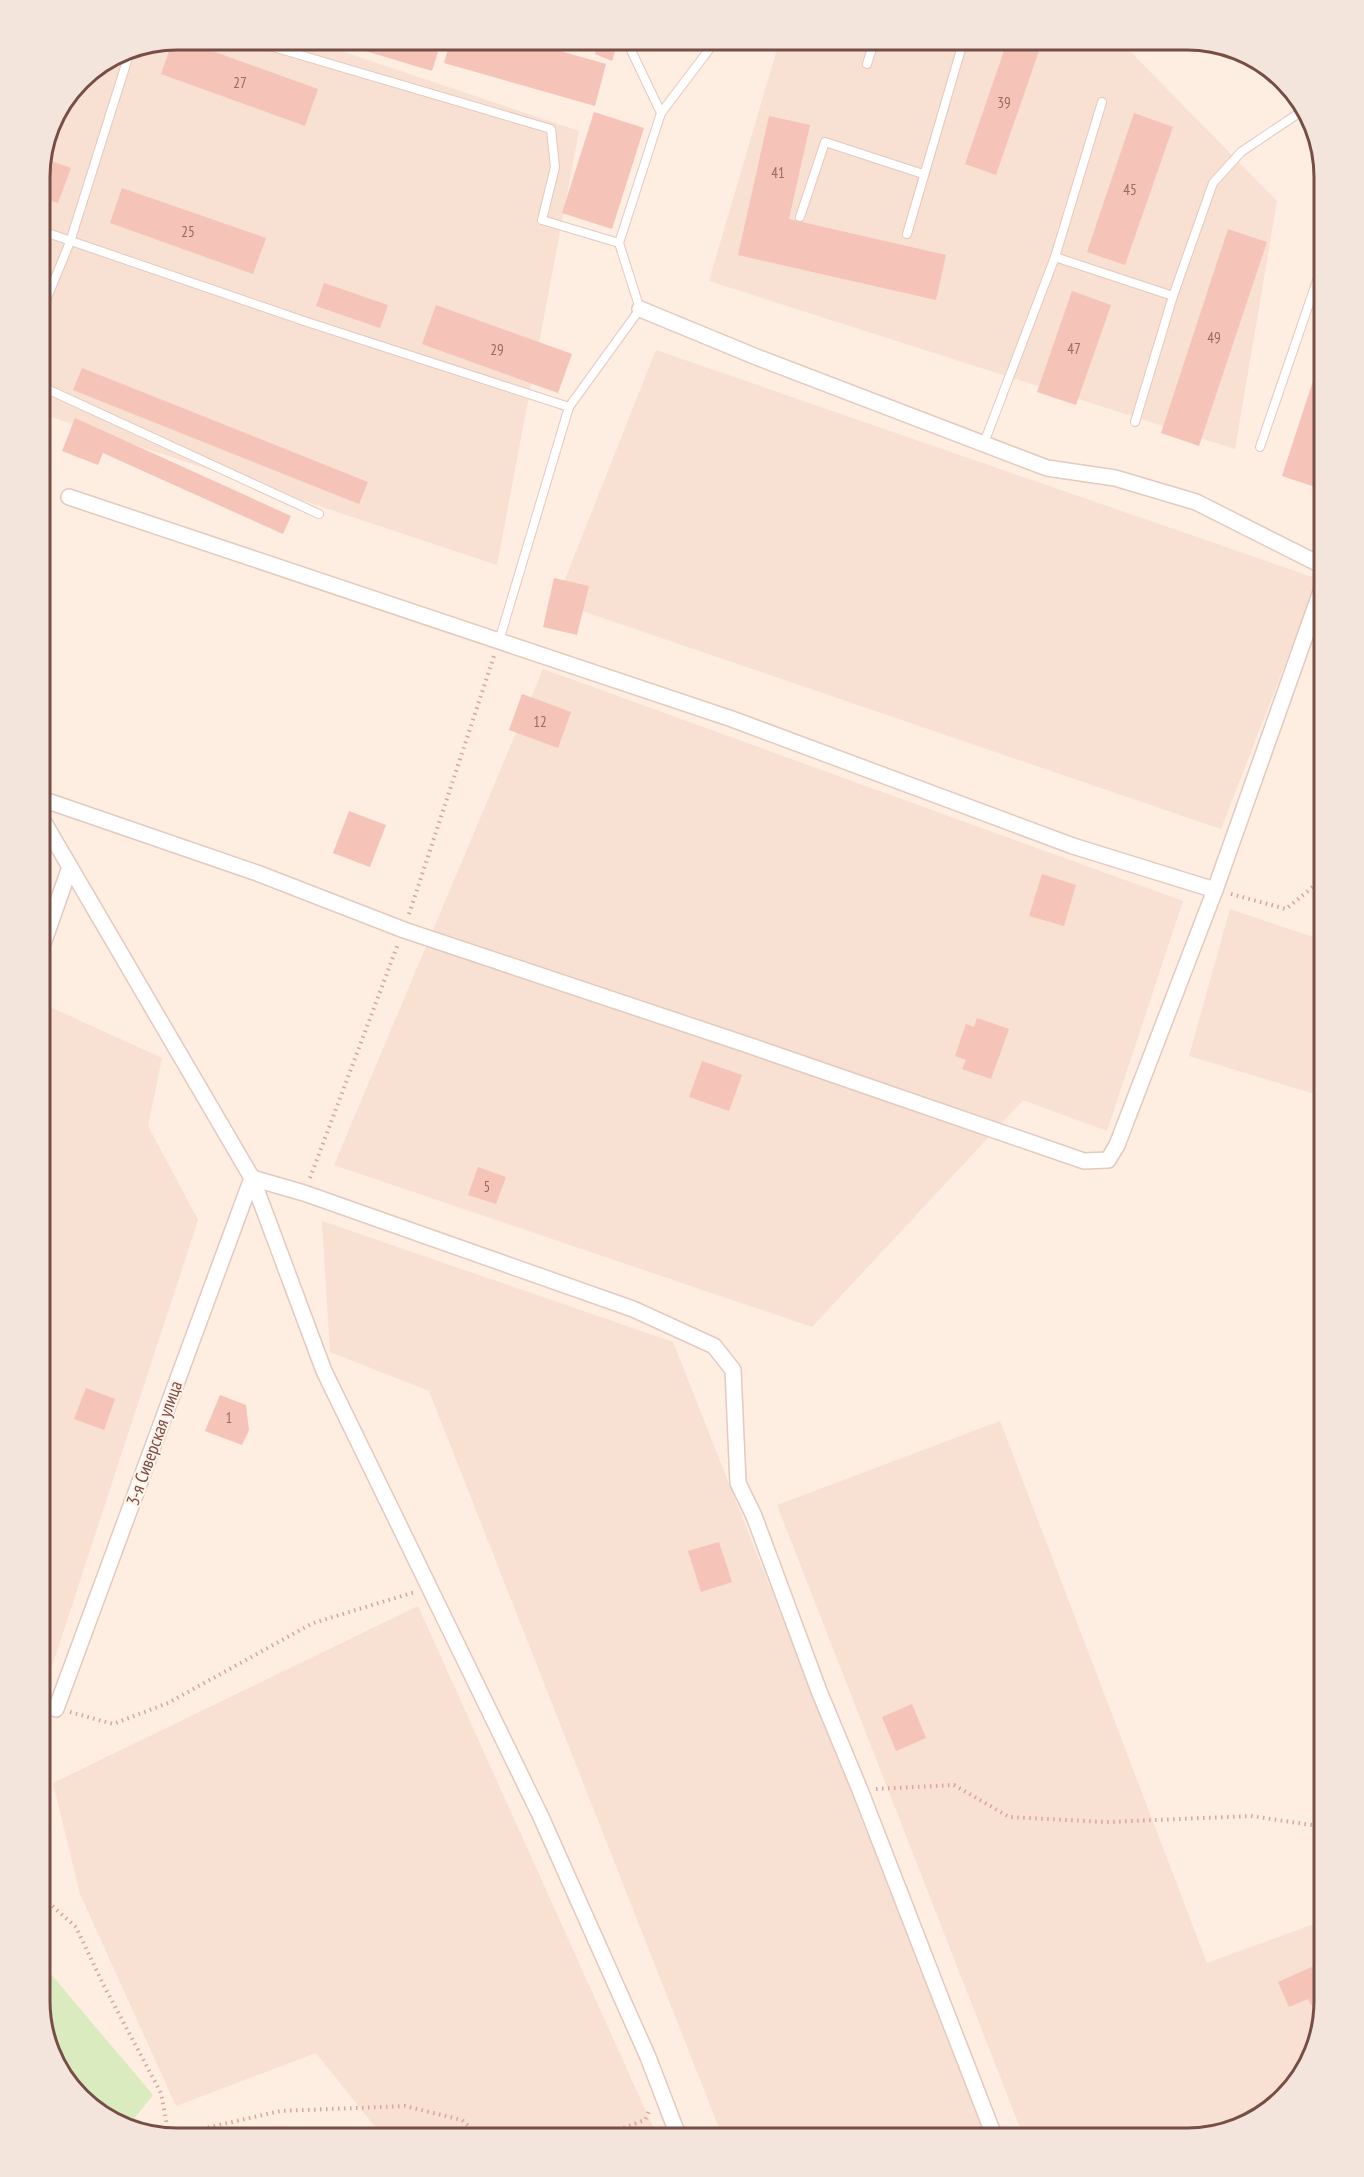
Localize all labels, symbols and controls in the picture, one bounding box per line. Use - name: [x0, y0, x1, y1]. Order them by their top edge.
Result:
- house number: 27: [233, 73, 247, 92]
- house number: 39: [997, 93, 1011, 112]
- house number: 41: [771, 163, 785, 182]
- house number: 45: [1123, 180, 1137, 199]
- house number: 25: [181, 222, 195, 241]
- house number: 49: [1207, 328, 1221, 347]
- house number: 47: [1067, 339, 1081, 358]
- house number: 29: [490, 340, 504, 359]
- house number: 12: [533, 712, 547, 731]
- house number: 5: [484, 1177, 490, 1196]
- street label: 3-я Сиверская улица: [121, 1378, 187, 1508]
- house number: 1: [226, 1408, 232, 1427]

